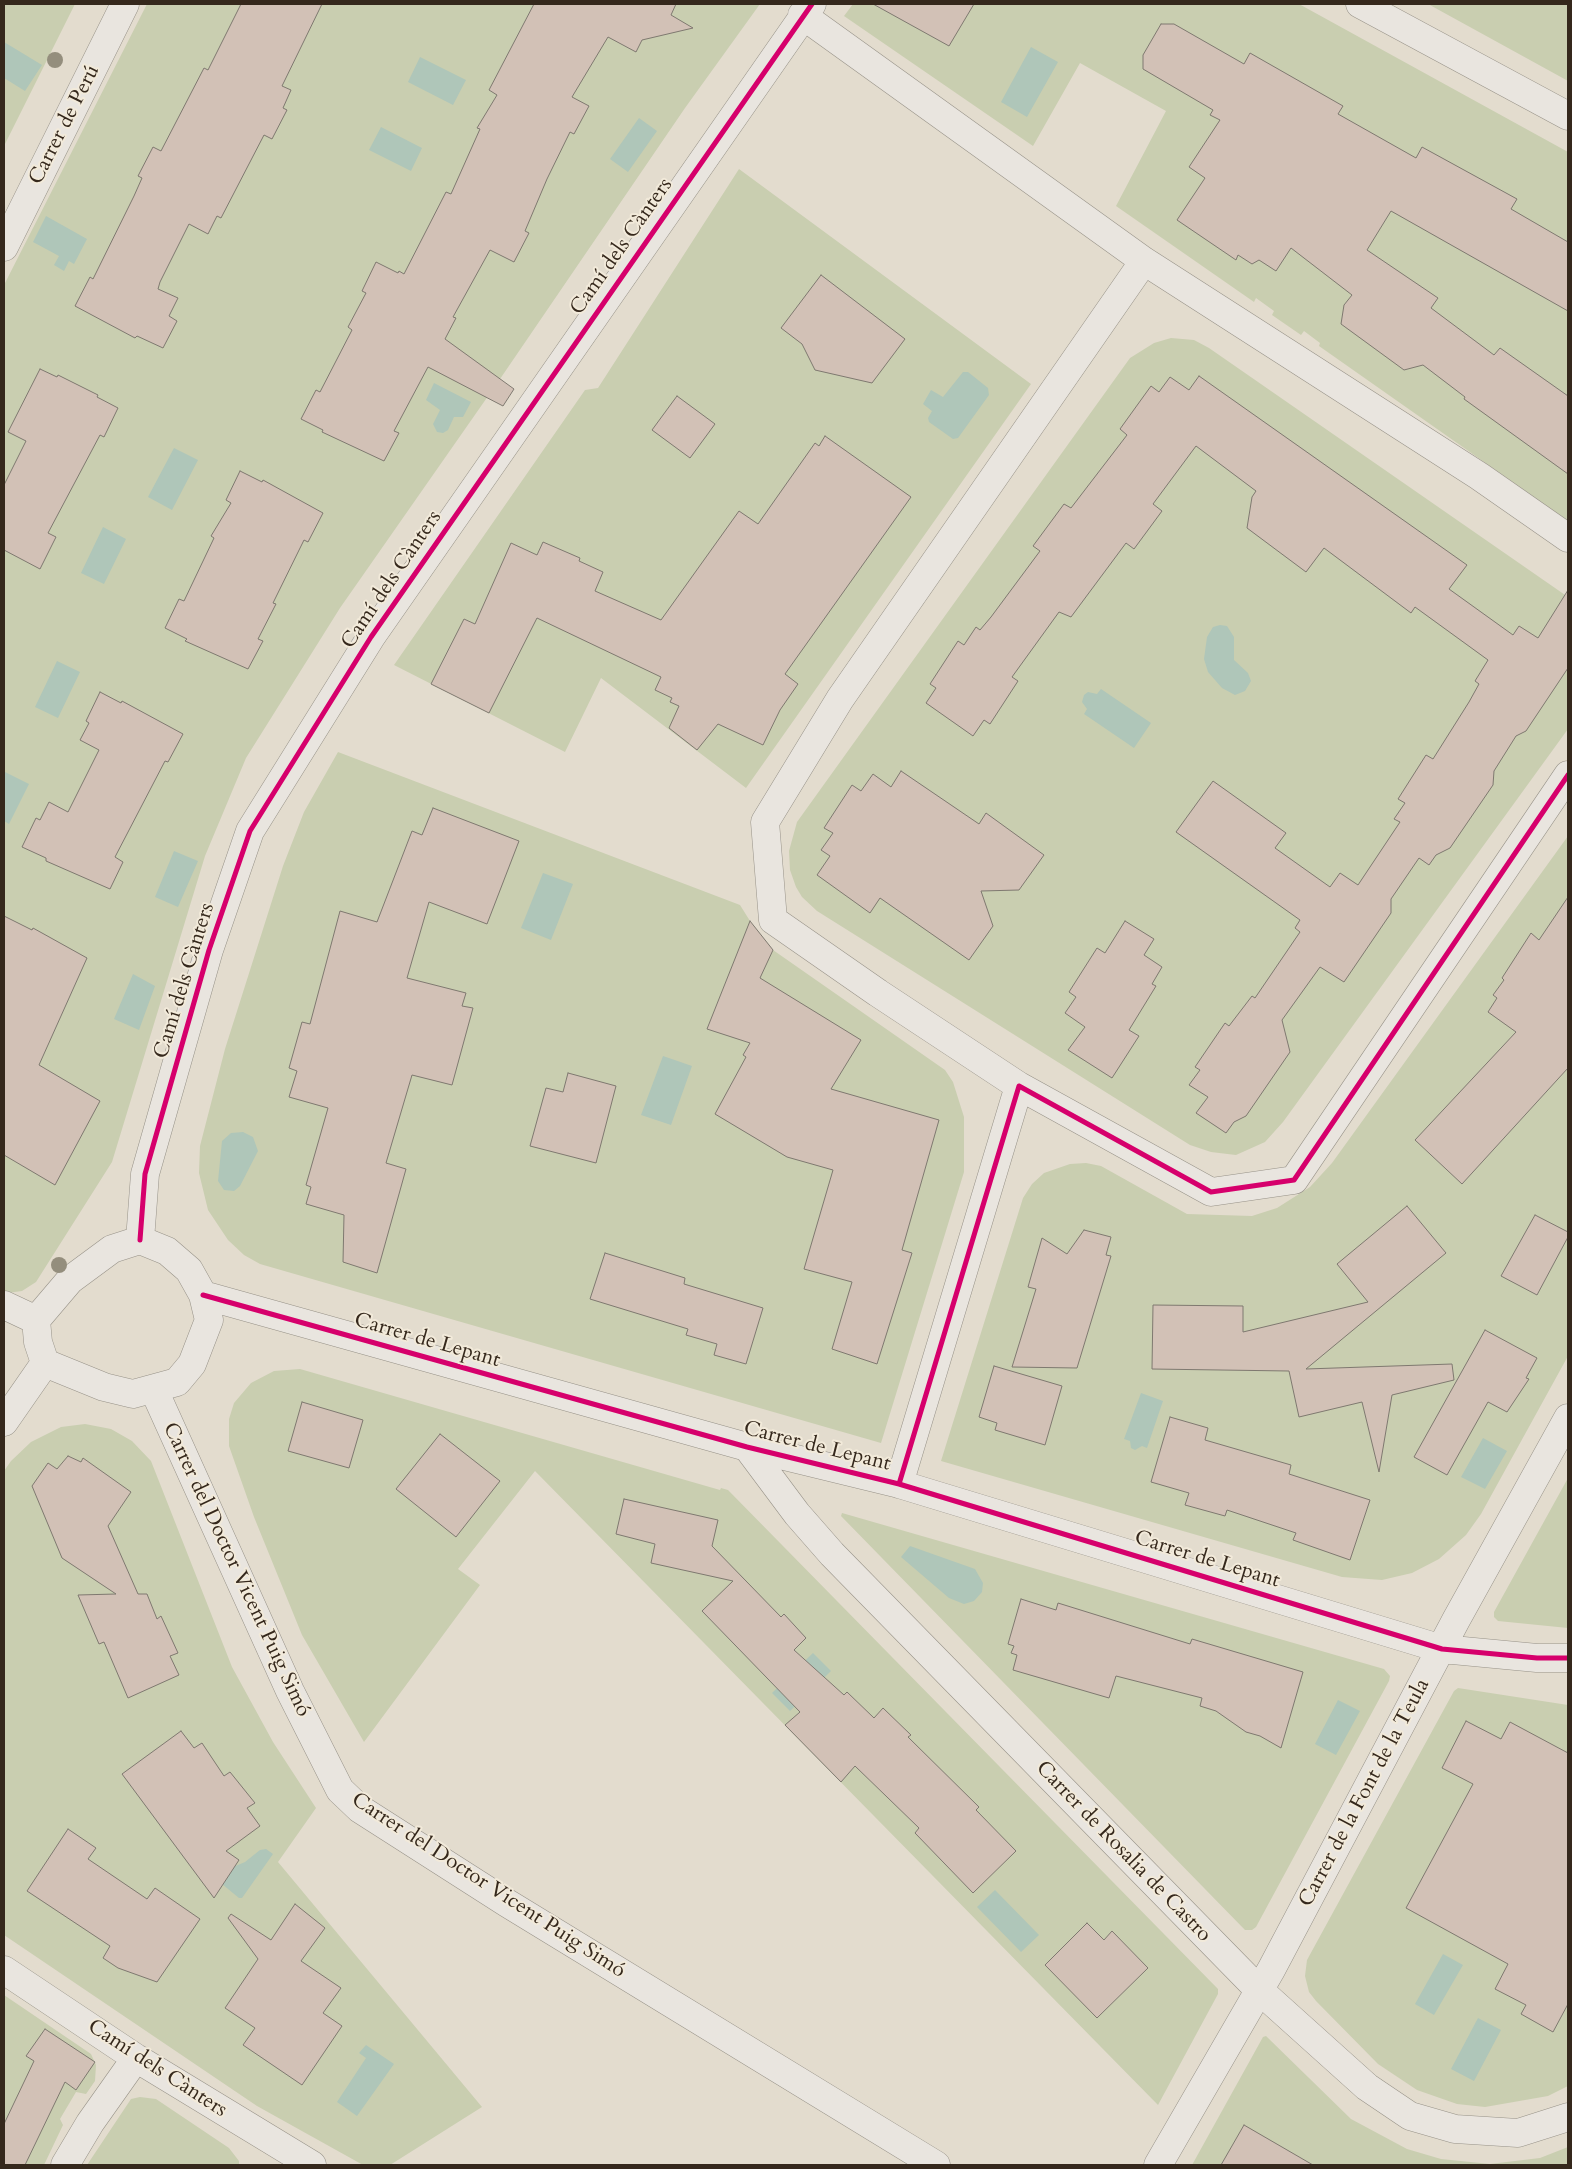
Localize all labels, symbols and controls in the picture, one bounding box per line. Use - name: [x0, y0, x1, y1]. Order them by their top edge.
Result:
- street label: Carrer de Perú: [24, 61, 106, 189]
- street label: Camí dels Cànters: [565, 174, 679, 320]
- street label: Camí dels Cànters: [337, 506, 447, 654]
- street label: Camí dels Cànters: [149, 900, 221, 1062]
- street label: Carrer de Lepant: [351, 1308, 503, 1374]
- street label: Carrer de Lepant: [741, 1417, 893, 1477]
- street label: Carrer del Doctor Vicent Puig Simó: [157, 1419, 315, 1721]
- street label: Carrer de Lepant: [1131, 1526, 1283, 1594]
- street label: Carrer de la Font de la Teula: [1294, 1675, 1436, 1911]
- street label: Carrer de Rosalia de Castro: [1030, 1756, 1216, 1948]
- street label: Carrer del Doctor Vicent Puig Simó: [346, 1788, 630, 1984]
- street label: Camí dels Cànters: [83, 2015, 231, 2123]

